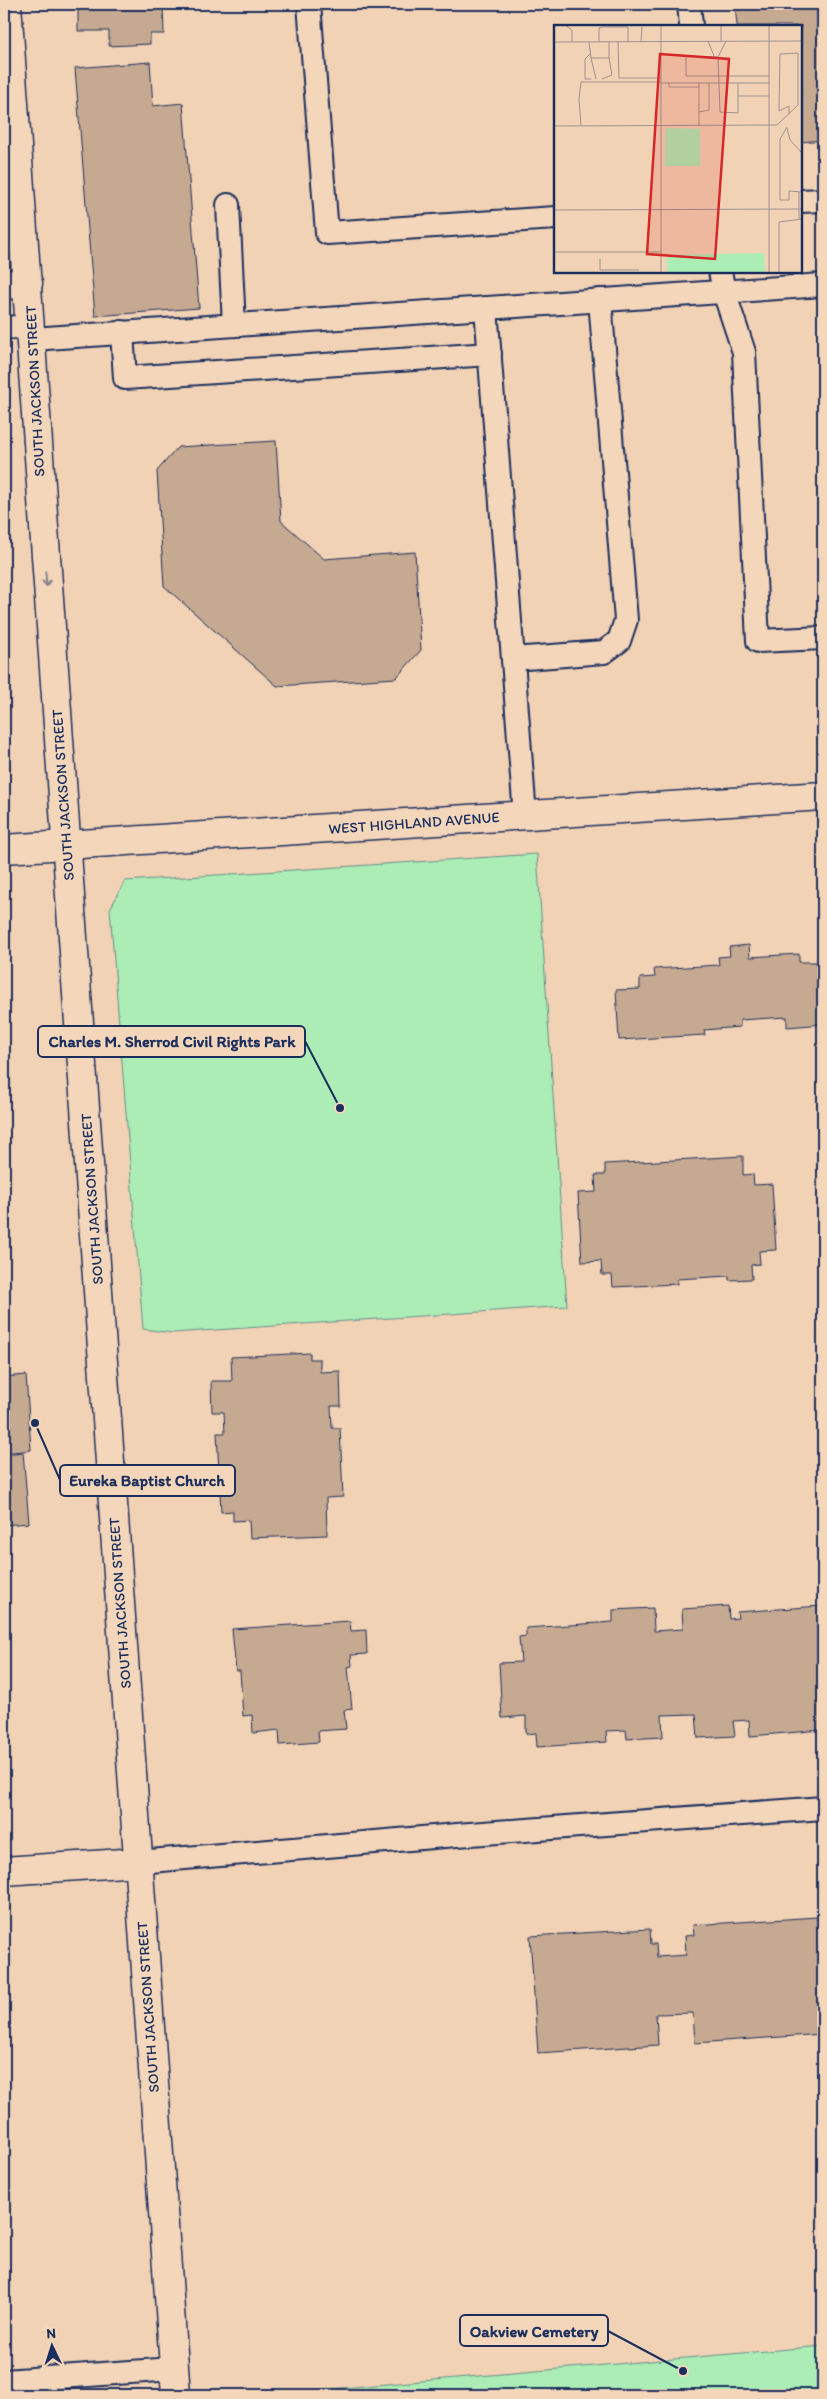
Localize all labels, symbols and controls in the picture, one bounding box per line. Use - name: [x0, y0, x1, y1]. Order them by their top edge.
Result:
- inset map: [554, 25, 802, 272]
- street label: SOUTH JACKSON STREET: [21, 304, 48, 477]
- one-way arrow: [42, 571, 51, 587]
- street label: SOUTH JACKSON STREET: [48, 708, 78, 881]
- street label: WEST HIGHLAND AVENUE: [328, 808, 500, 838]
- callout: Charles M. Sherrod Civil Rights Park: [38, 1026, 305, 1057]
- text: Charles M. Sherrod Civil Rights Park: [49, 1032, 296, 1052]
- street label: SOUTH JACKSON STREET: [77, 1112, 107, 1285]
- callout: Eureka Baptist Church: [60, 1465, 235, 1496]
- text: Eureka Baptist Church: [69, 1471, 225, 1491]
- street label: SOUTH JACKSON STREET: [105, 1516, 135, 1689]
- street label: SOUTH JACKSON STREET: [133, 1920, 163, 2093]
- callout: Oakview Cemetery: [460, 2315, 608, 2346]
- north arrow: [28, 2322, 78, 2372]
- text: Oakview Cemetery: [470, 2322, 599, 2342]
- text: N: [46, 2325, 56, 2342]

